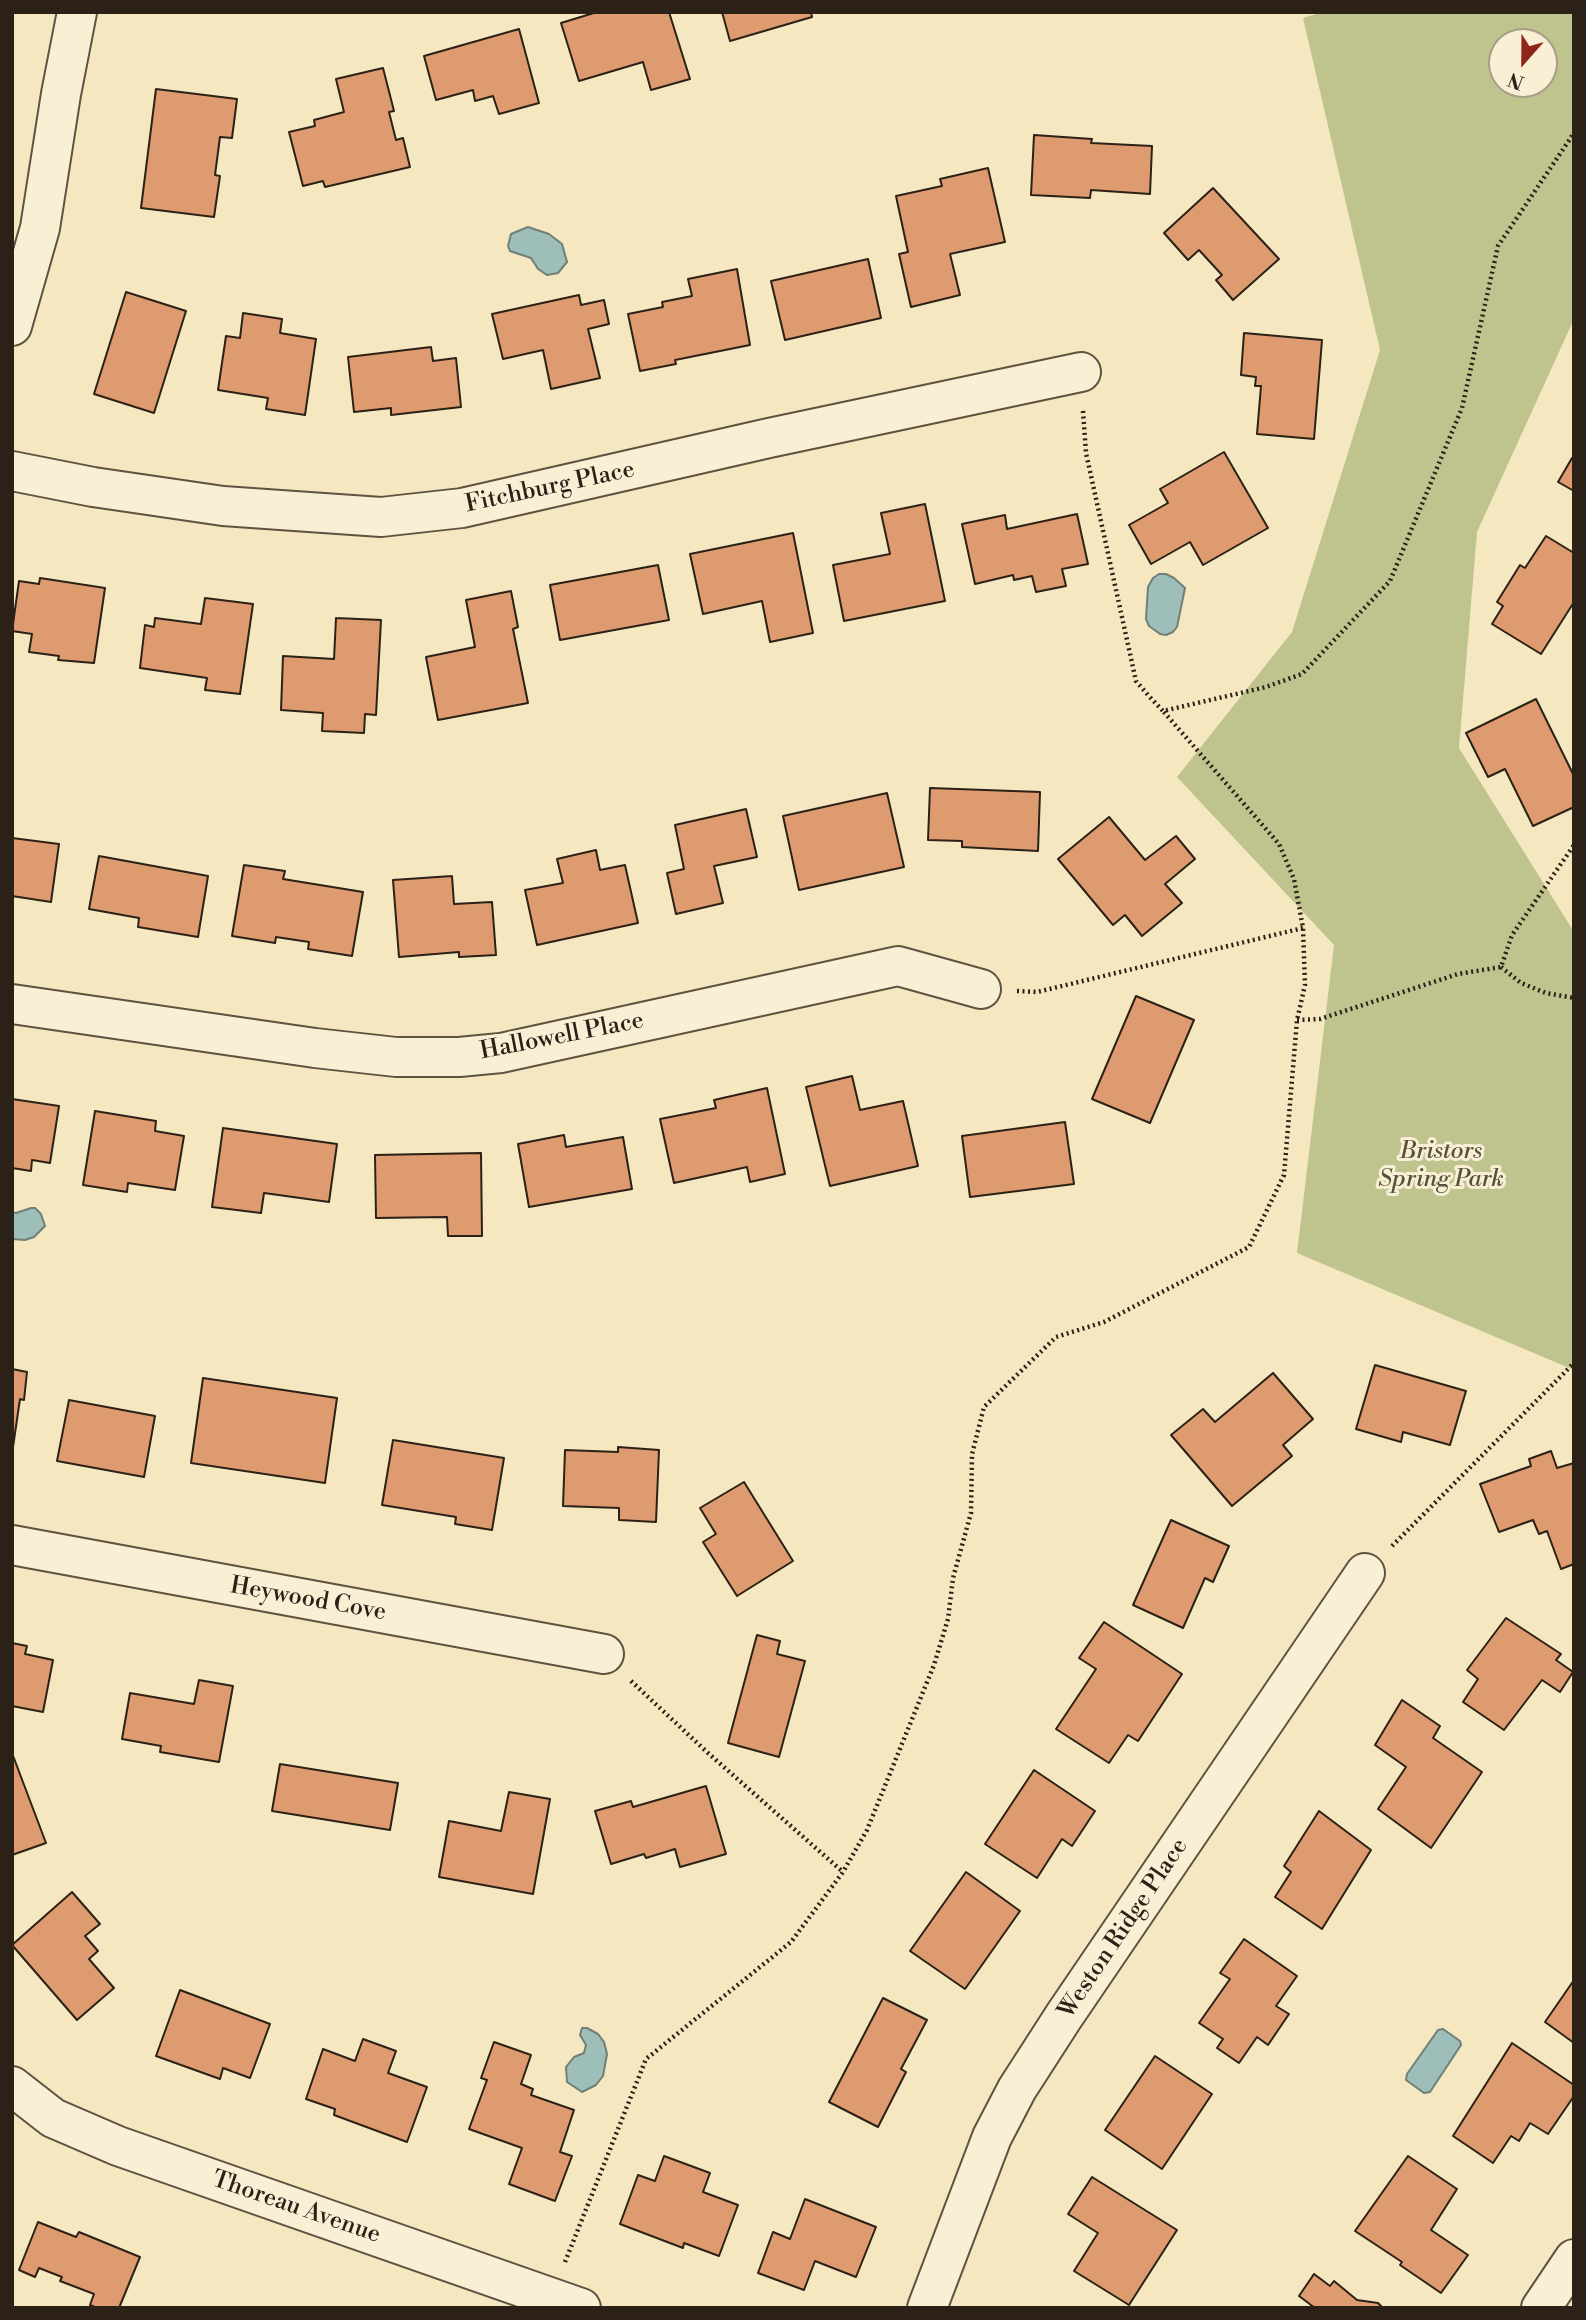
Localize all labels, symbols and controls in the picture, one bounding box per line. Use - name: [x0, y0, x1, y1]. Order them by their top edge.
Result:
- north arrow: [1488, 28, 1558, 98]
- text: N: [1505, 67, 1528, 95]
- street label: Fitchburg Place: [463, 456, 637, 520]
- street label: Hallowell Place: [478, 1007, 646, 1067]
- park label: Bristors Spring Park: [1378, 1138, 1504, 1194]
- street label: Heywood Cove: [228, 1572, 388, 1628]
- street label: Weston Ridge Place: [1053, 1833, 1195, 2025]
- street label: Thoreau Avenue: [208, 2166, 384, 2250]

